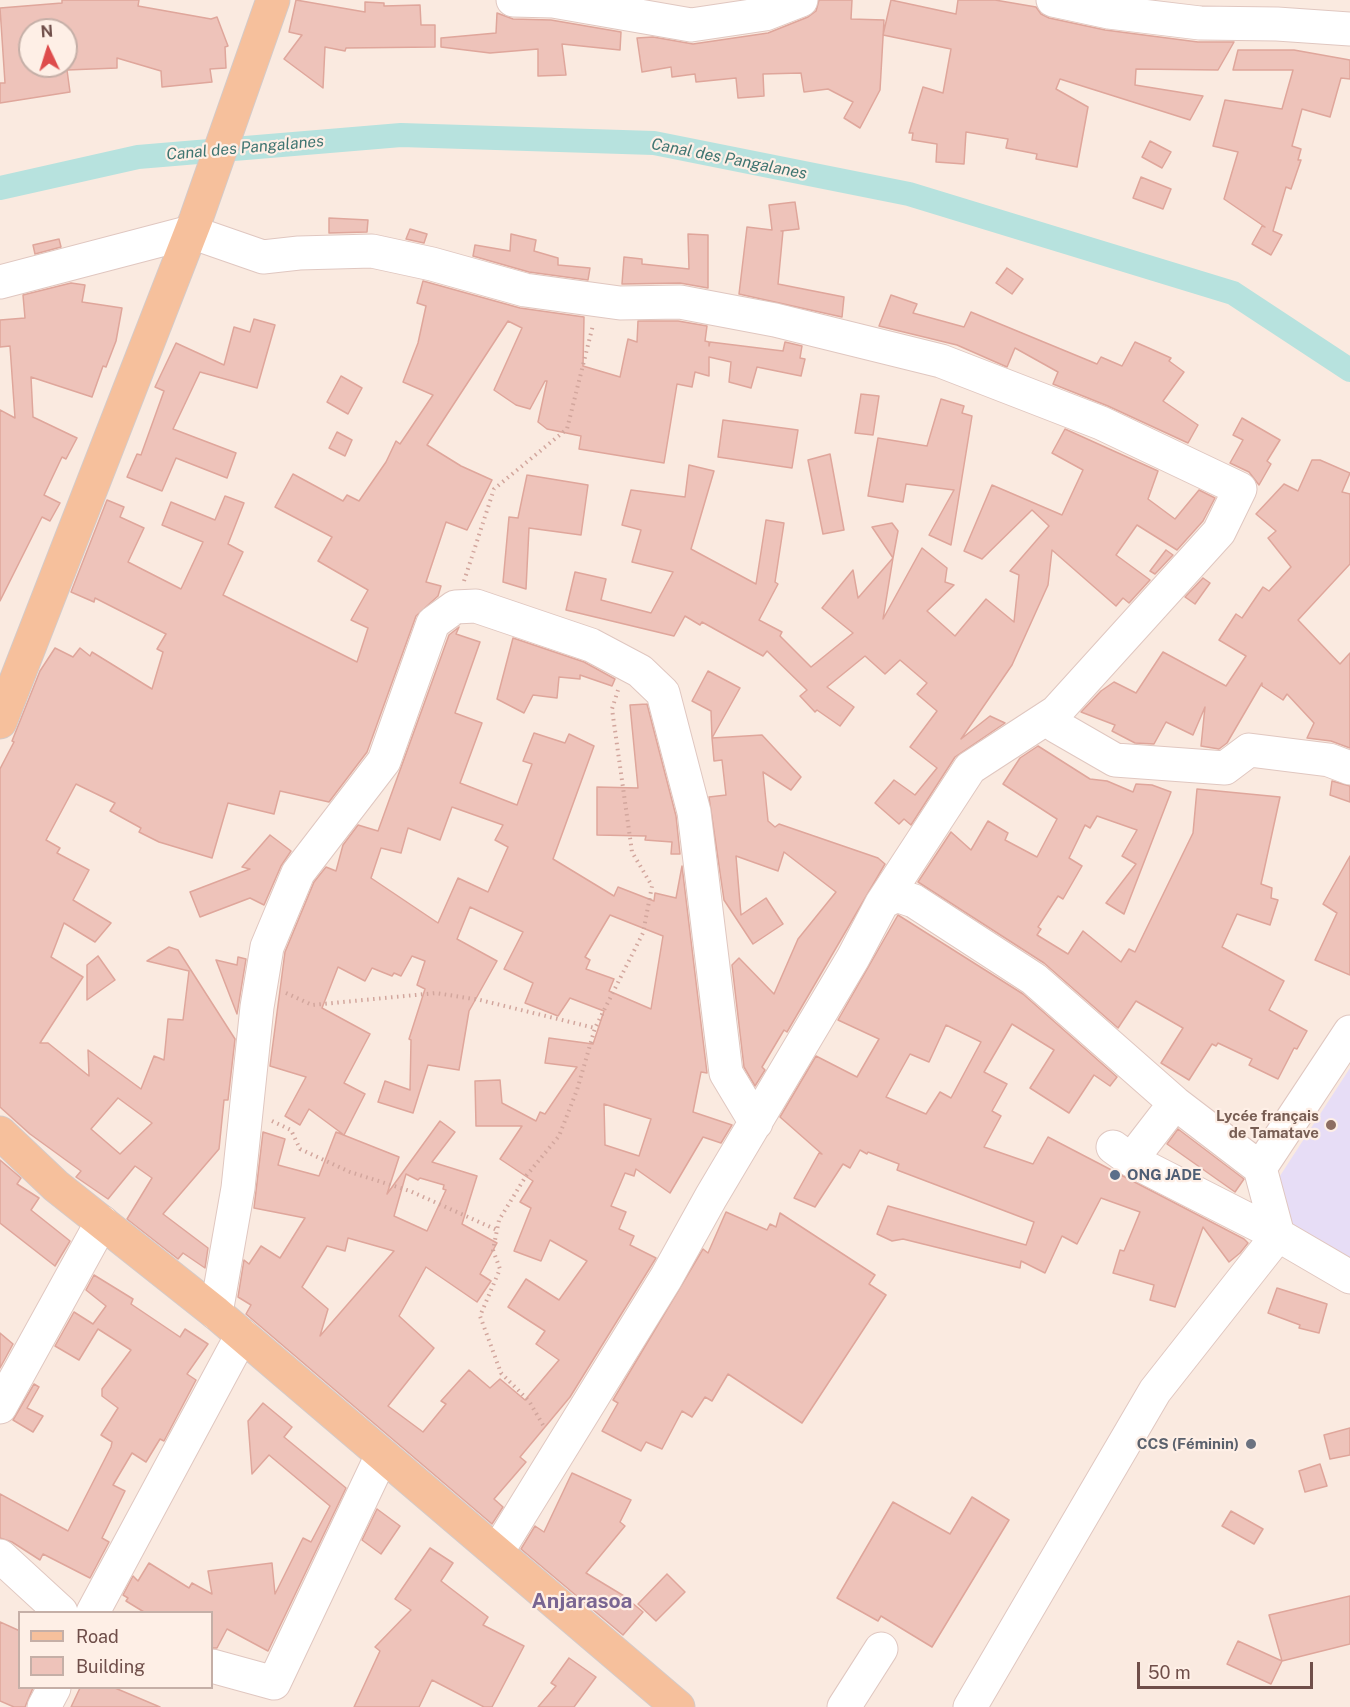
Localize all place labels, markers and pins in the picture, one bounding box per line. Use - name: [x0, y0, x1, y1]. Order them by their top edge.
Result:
- place label: Lycée français de Tamatave: [1216, 1107, 1319, 1142]
- marker: Lycée français de Tamatave: [1324, 1118, 1338, 1132]
- place label: ONG JADE: [1127, 1166, 1202, 1184]
- marker: ONG JADE: [1108, 1168, 1122, 1182]
- place label: CCS (Féminin): [1137, 1435, 1239, 1453]
- marker: CCS (Féminin): [1244, 1437, 1258, 1451]

